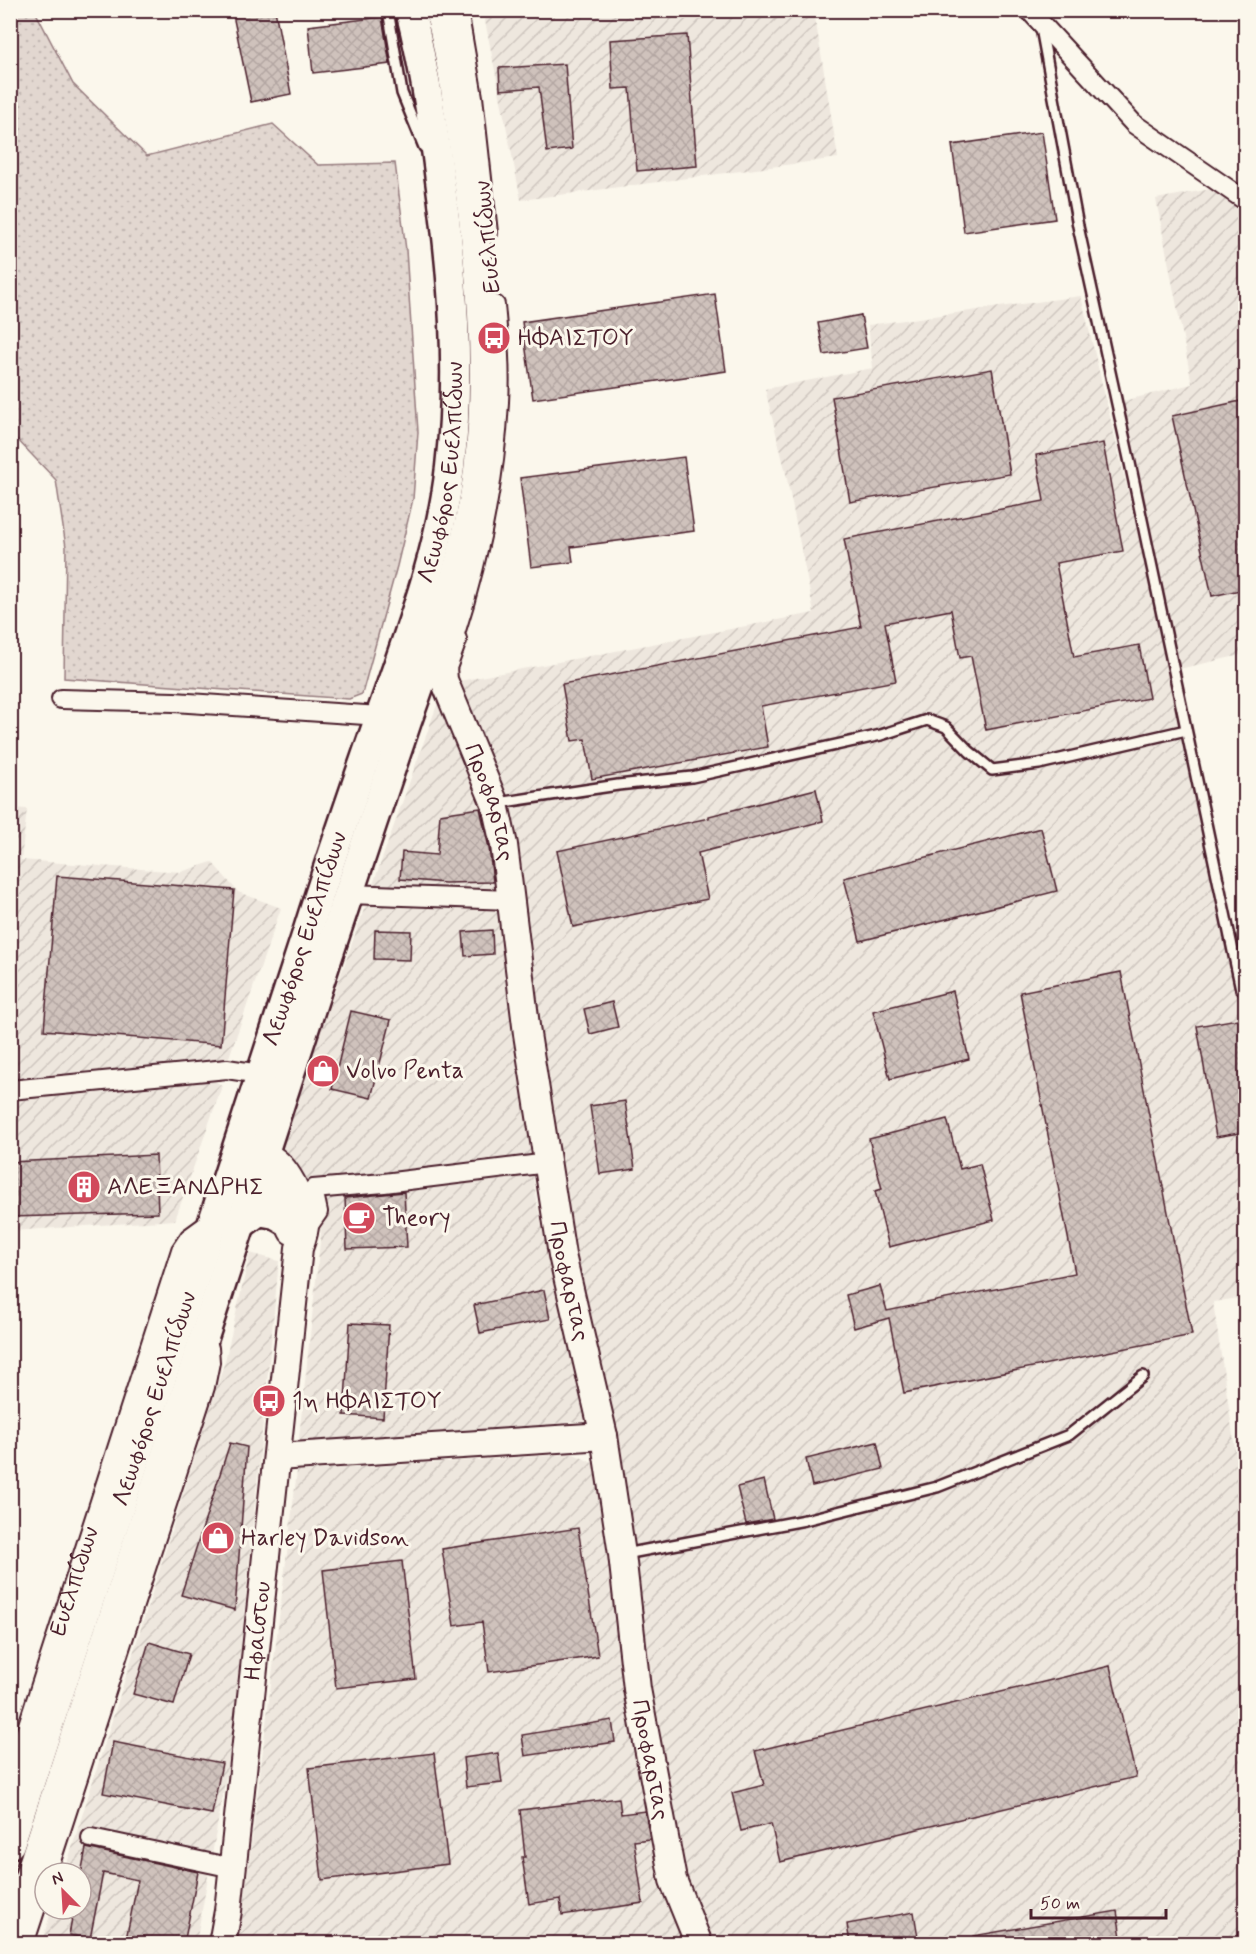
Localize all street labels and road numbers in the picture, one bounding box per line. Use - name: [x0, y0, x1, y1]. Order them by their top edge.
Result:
- street label: Ευελπίδων: [468, 179, 508, 295]
- street label: Λεωφόρος Ευελπίδων: [410, 361, 471, 587]
- street label: Προφαρτας: [456, 739, 521, 863]
- street label: Λεωφόρος Ευελπίδων: [255, 828, 355, 1050]
- street label: Προφαρτας: [541, 1219, 597, 1344]
- street label: Λεωφόρος Ευελπίδων: [105, 1288, 204, 1510]
- street label: Ευελπίδων: [42, 1522, 106, 1640]
- street label: Ηφαίστου: [237, 1580, 279, 1683]
- street label: Προφαρτας: [624, 1697, 677, 1823]

